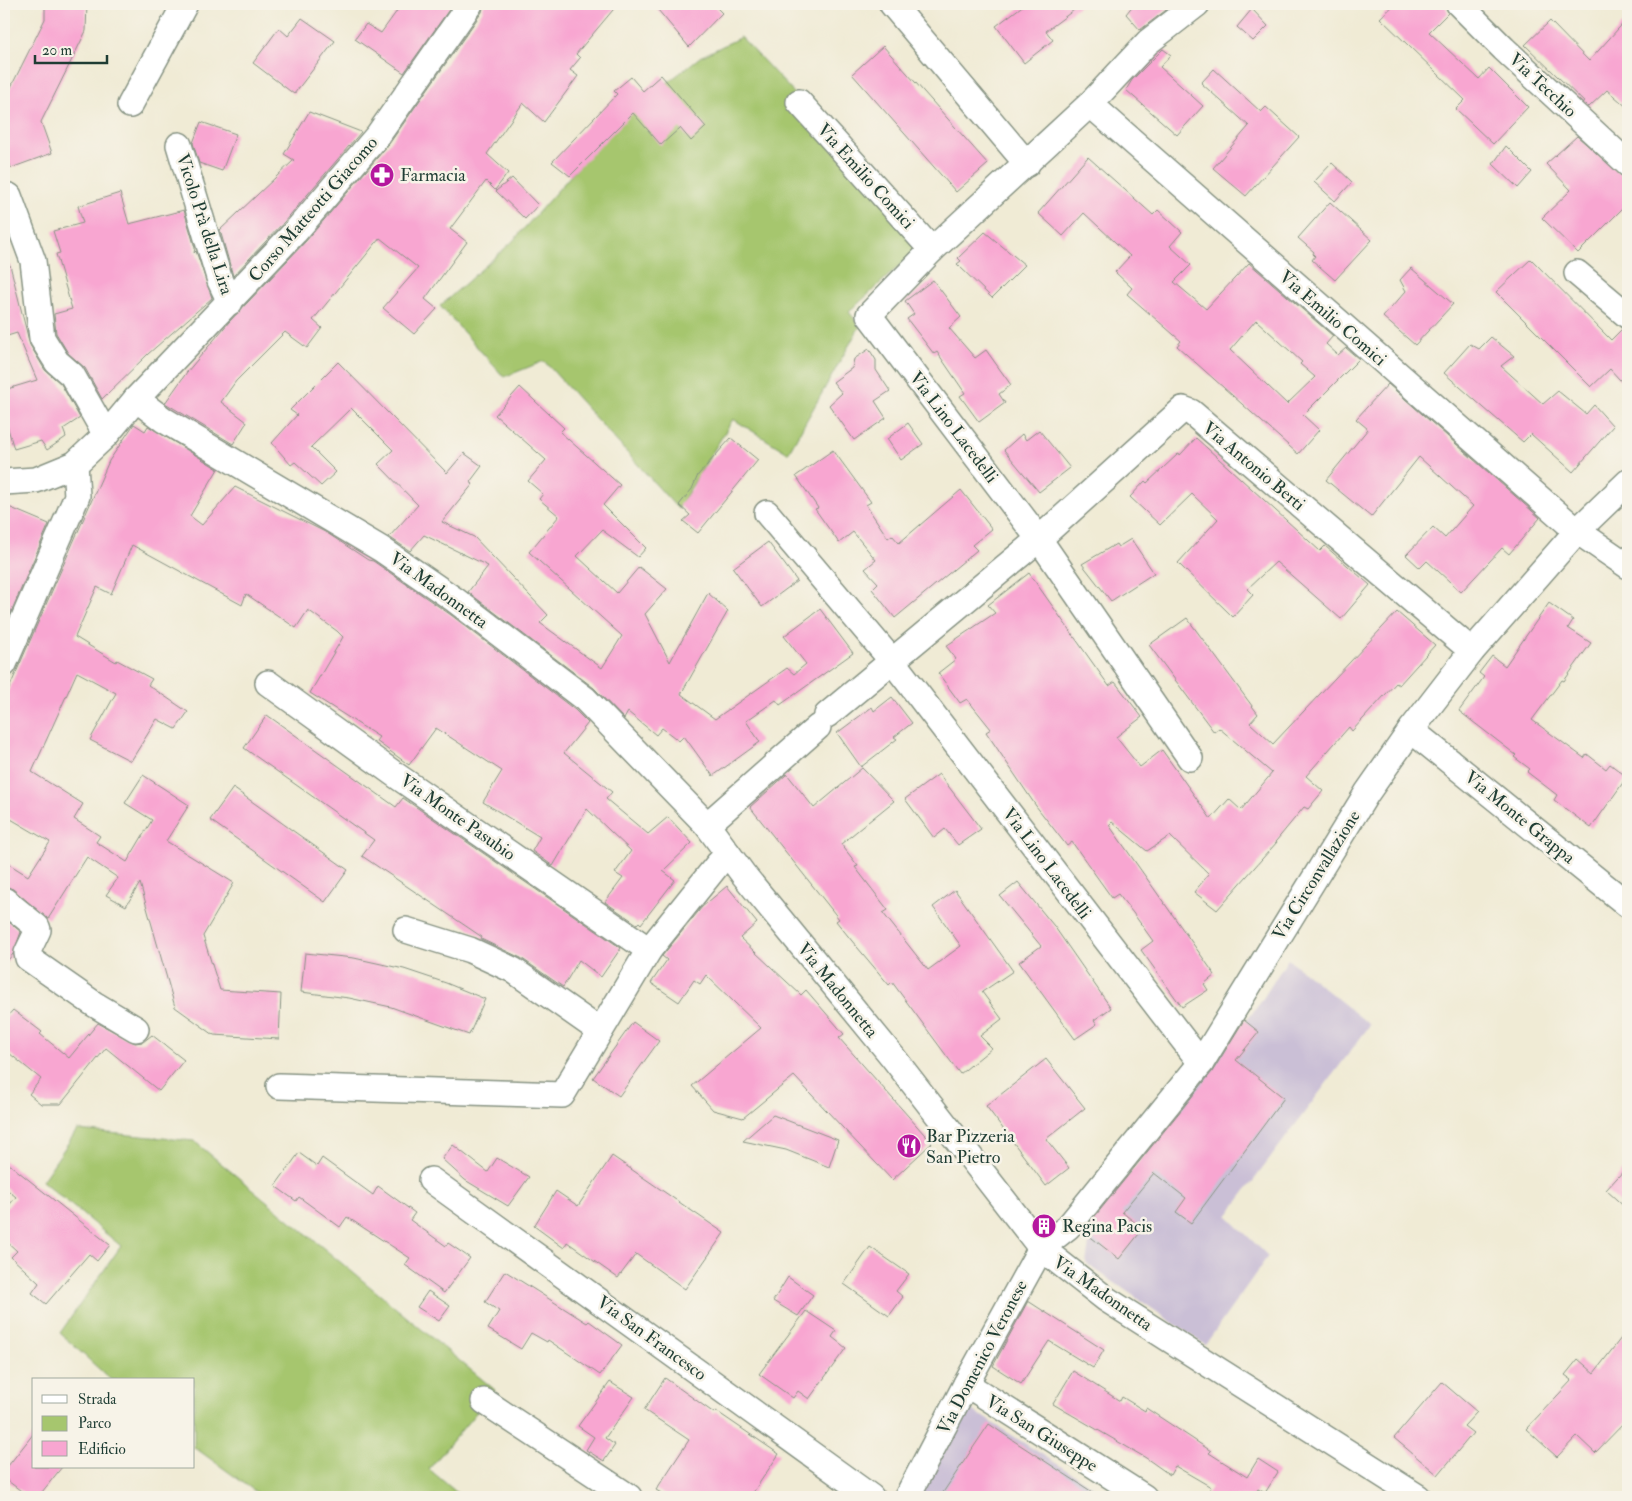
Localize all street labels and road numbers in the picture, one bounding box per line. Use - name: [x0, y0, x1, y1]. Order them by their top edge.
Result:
- street label: Via Tecchio: [1504, 48, 1582, 123]
- street label: Via Emilio Comici: [812, 119, 919, 234]
- street label: Corso Matteotti Giacomo: [244, 131, 383, 287]
- street label: Vicolo Prà della Lira: [171, 151, 238, 298]
- street label: Via Emilio Comici: [1274, 266, 1391, 371]
- street label: Via Lino Lacedelli: [904, 367, 1003, 488]
- street label: Via Antonio Berti: [1198, 417, 1310, 516]
- street label: Via Madonnetta: [385, 547, 493, 634]
- street label: Via Monte Grappa: [1460, 766, 1580, 869]
- street label: Via Monte Pasubio: [396, 769, 520, 866]
- street label: Via Lino Lacedelli: [997, 803, 1096, 924]
- street label: Via Circonvallazione: [1267, 806, 1366, 944]
- street label: Via Madonnetta: [792, 938, 883, 1043]
- street label: Via Madonnetta: [1049, 1251, 1157, 1336]
- street label: Via Domenico Veronese: [932, 1276, 1033, 1438]
- street label: Via San Francesco: [592, 1291, 711, 1386]
- street label: Via San Giuseppe: [981, 1390, 1102, 1477]

